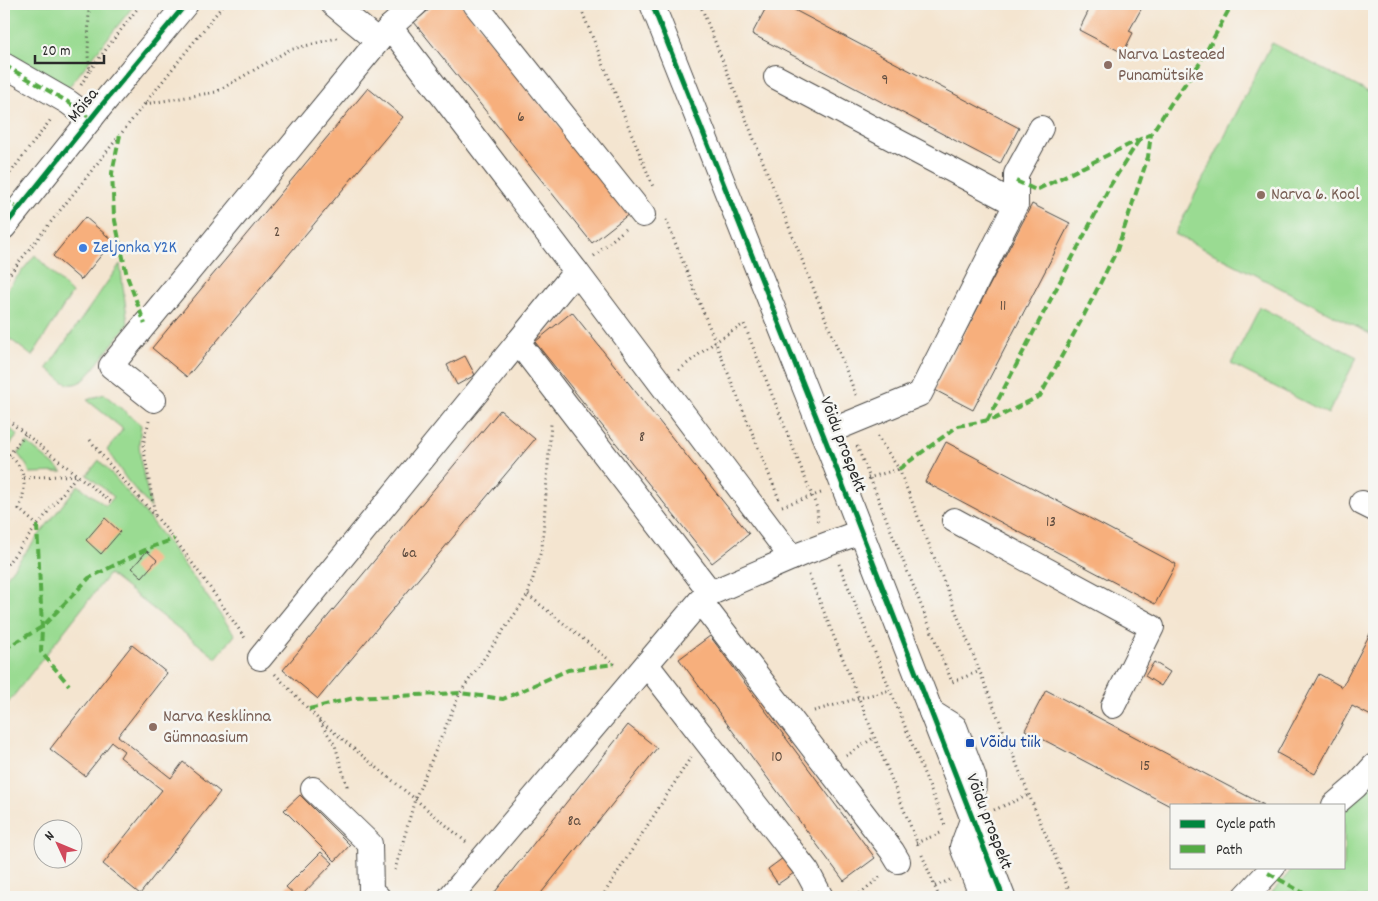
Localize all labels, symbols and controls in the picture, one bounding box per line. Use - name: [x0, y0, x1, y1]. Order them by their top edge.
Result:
- scale bar: [35, 32, 104, 64]
- text: 20 m: [42, 41, 70, 63]
- place label: Narva Lasteaed Punamütsike: [1118, 43, 1225, 89]
- marker: Narva Lasteaed Punamütsike: [1102, 59, 1114, 71]
- house number: 9: [882, 70, 888, 92]
- street label: Mõisa: [62, 83, 106, 129]
- house number: 6: [517, 107, 525, 129]
- place label: Narva 6. Kool: [1271, 183, 1360, 208]
- marker: Narva 6. Kool: [1255, 189, 1267, 201]
- house number: 2: [274, 222, 280, 244]
- place label: Zeljonka Y2K: [93, 236, 177, 261]
- marker: Zeljonka Y2K: [77, 242, 89, 254]
- house number: 11: [1000, 296, 1006, 318]
- street label: Võidu prospekt: [812, 393, 872, 497]
- house number: 8: [639, 427, 645, 449]
- house number: 13: [1046, 512, 1056, 534]
- house number: 6a: [402, 543, 417, 565]
- place label: Narva Kesklinna Gümnaasium: [163, 705, 271, 751]
- marker: Narva Kesklinna Gümnaasium: [147, 721, 159, 733]
- place label: Võidu tiik: [980, 731, 1041, 756]
- marker: Võidu tiik: [964, 737, 976, 749]
- house number: 10: [771, 747, 783, 769]
- house number: 15: [1140, 756, 1150, 778]
- street label: Võidu prospekt: [958, 770, 1018, 874]
- legend: [1170, 804, 1346, 868]
- house number: 8a: [567, 811, 581, 833]
- text: Cycle path: [1216, 814, 1276, 836]
- north arrow: [32, 818, 82, 868]
- text: N: [40, 827, 60, 846]
- text: Path: [1216, 840, 1242, 862]

